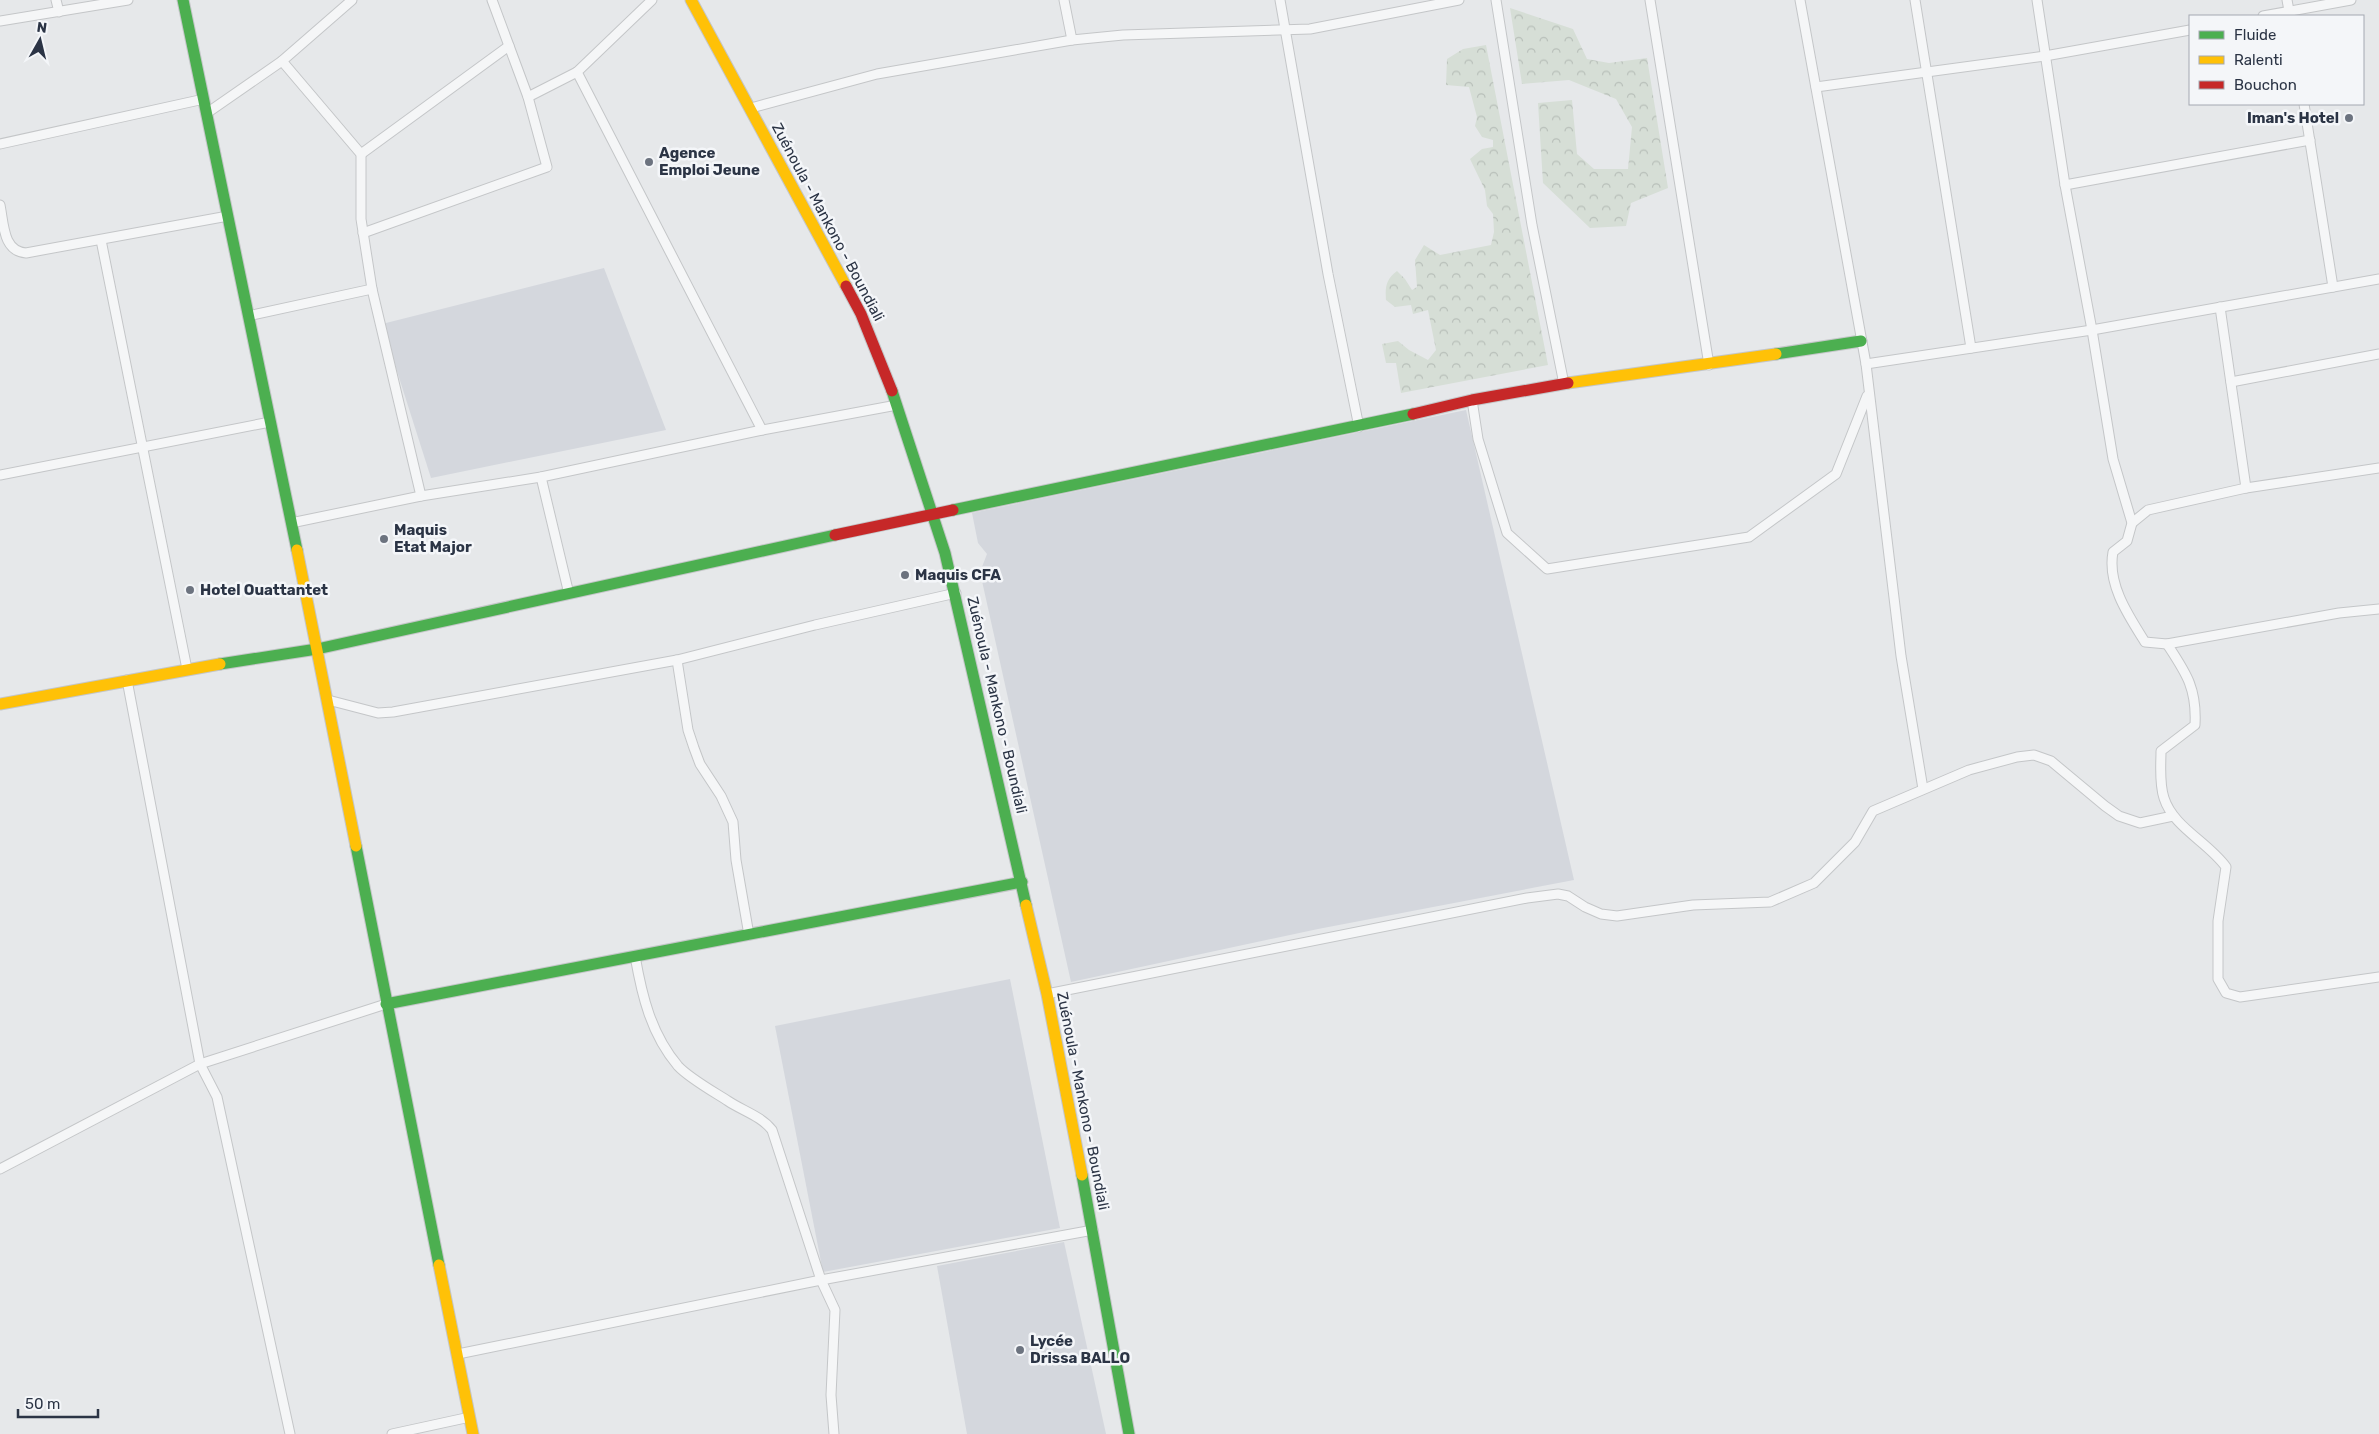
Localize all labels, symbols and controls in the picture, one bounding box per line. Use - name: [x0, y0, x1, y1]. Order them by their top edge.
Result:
- north arrow: [15, 15, 65, 65]
- legend: [2189, 15, 2364, 105]
- text: N: [36, 19, 48, 37]
- text: Fluide: [2234, 26, 2276, 44]
- text: Ralenti: [2234, 51, 2283, 69]
- text: Bouchon: [2234, 76, 2297, 94]
- place label: Iman's Hotel: [2247, 109, 2339, 127]
- marker: Iman's Hotel: [2343, 112, 2355, 124]
- street label: Zuénoula - Mankono - Boundiali: [768, 120, 888, 324]
- place label: Agence Emploi Jeune: [659, 144, 760, 179]
- marker: Agence Emploi Jeune: [643, 156, 655, 168]
- place label: Maquis Etat Major: [394, 521, 472, 556]
- marker: Maquis Etat Major: [378, 533, 390, 545]
- place label: Maquis CFA: [915, 566, 1001, 584]
- marker: Maquis CFA: [899, 569, 911, 581]
- place label: Hotel Ouattantet: [200, 581, 328, 599]
- marker: Hotel Ouattantet: [184, 584, 196, 596]
- street label: Zuénoula - Mankono - Boundiali: [963, 595, 1031, 815]
- street label: Zuénoula - Mankono - Boundiali: [1053, 990, 1113, 1212]
- place label: Lycée Drissa BALLO: [1030, 1332, 1130, 1367]
- marker: Lycée Drissa BALLO: [1014, 1344, 1026, 1356]
- scale bar: [18, 1386, 98, 1418]
- text: 50 m: [25, 1395, 60, 1413]

